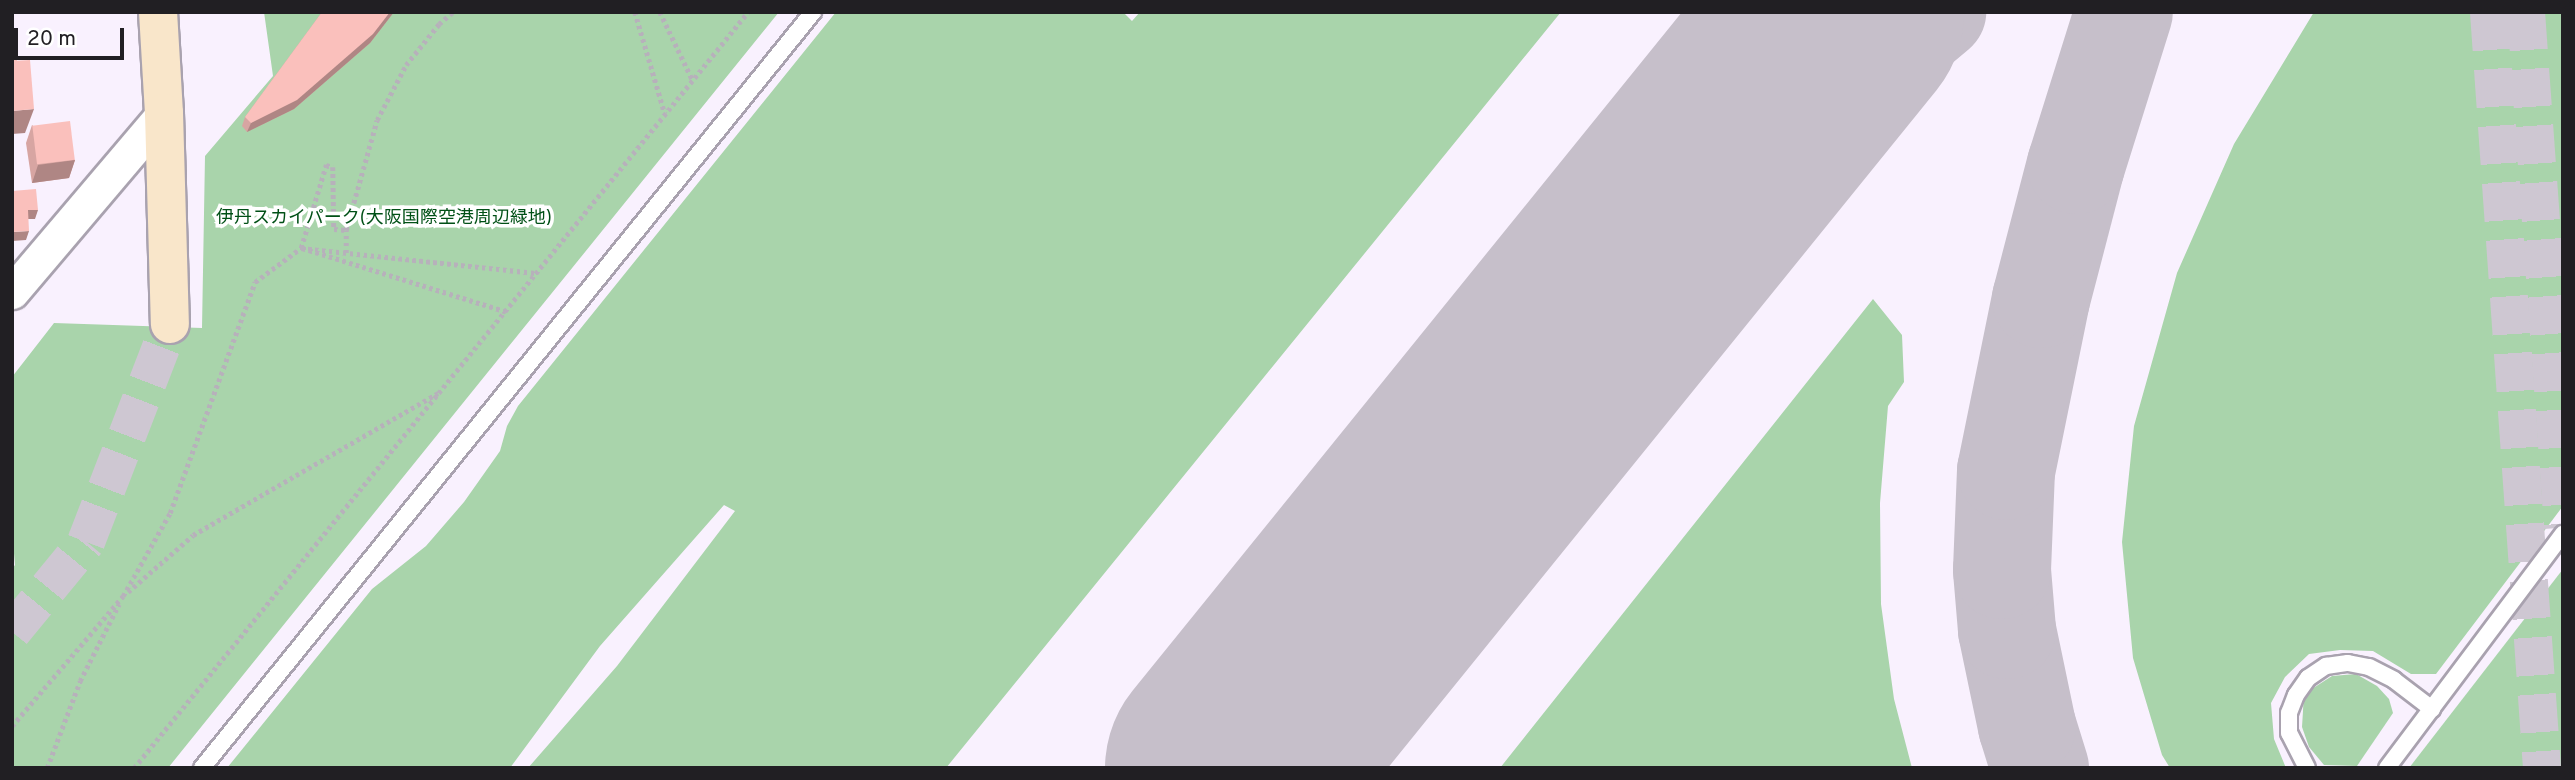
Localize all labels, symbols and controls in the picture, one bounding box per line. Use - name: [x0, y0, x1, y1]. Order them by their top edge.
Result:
- scale bar: [18, 14, 128, 58]
- text: 20 m: [27, 26, 76, 53]
- park label: 伊丹スカイパーク(大阪国際空港周辺緑地): [216, 208, 552, 230]

